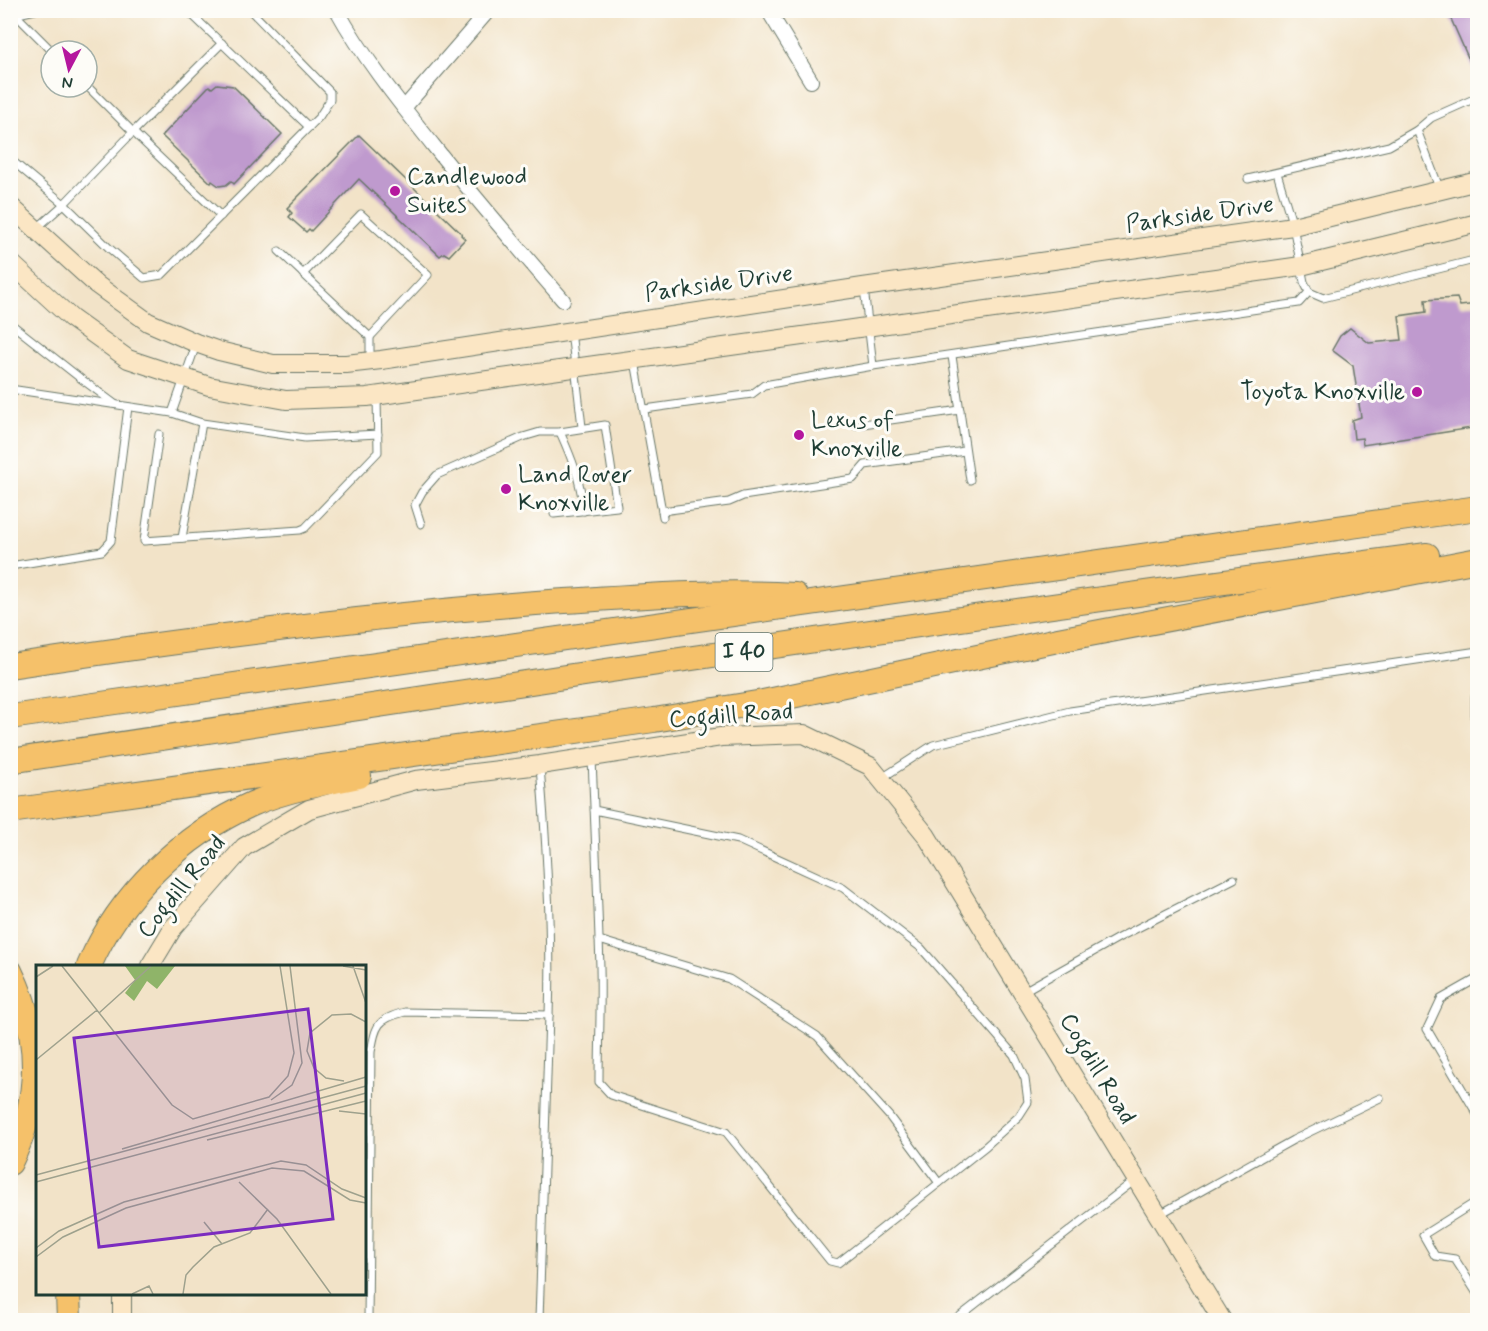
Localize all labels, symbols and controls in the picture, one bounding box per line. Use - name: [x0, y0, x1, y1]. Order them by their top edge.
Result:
- north arrow: [39, 39, 99, 99]
- text: N: [61, 71, 74, 93]
- place label: Candlewood Suites: [407, 162, 527, 221]
- marker: Candlewood Suites: [388, 184, 402, 198]
- street label: Parkside Drive: [1124, 189, 1276, 241]
- street label: Parkside Drive: [643, 258, 795, 310]
- place label: Toyota Knoxville: [1240, 377, 1405, 408]
- marker: Toyota Knoxville: [1410, 385, 1424, 399]
- place label: Lexus of Knoxville: [811, 406, 902, 465]
- marker: Lexus of Knoxville: [792, 428, 806, 442]
- place label: Land Rover Knoxville: [518, 460, 632, 519]
- marker: Land Rover Knoxville: [499, 482, 513, 496]
- road number: I 40: [716, 633, 772, 671]
- street label: Cogdill Road: [668, 696, 794, 739]
- street label: Cogdill Road: [131, 829, 236, 947]
- inset map: [36, 965, 366, 1295]
- street label: Cogdill Road: [1049, 1008, 1142, 1132]

